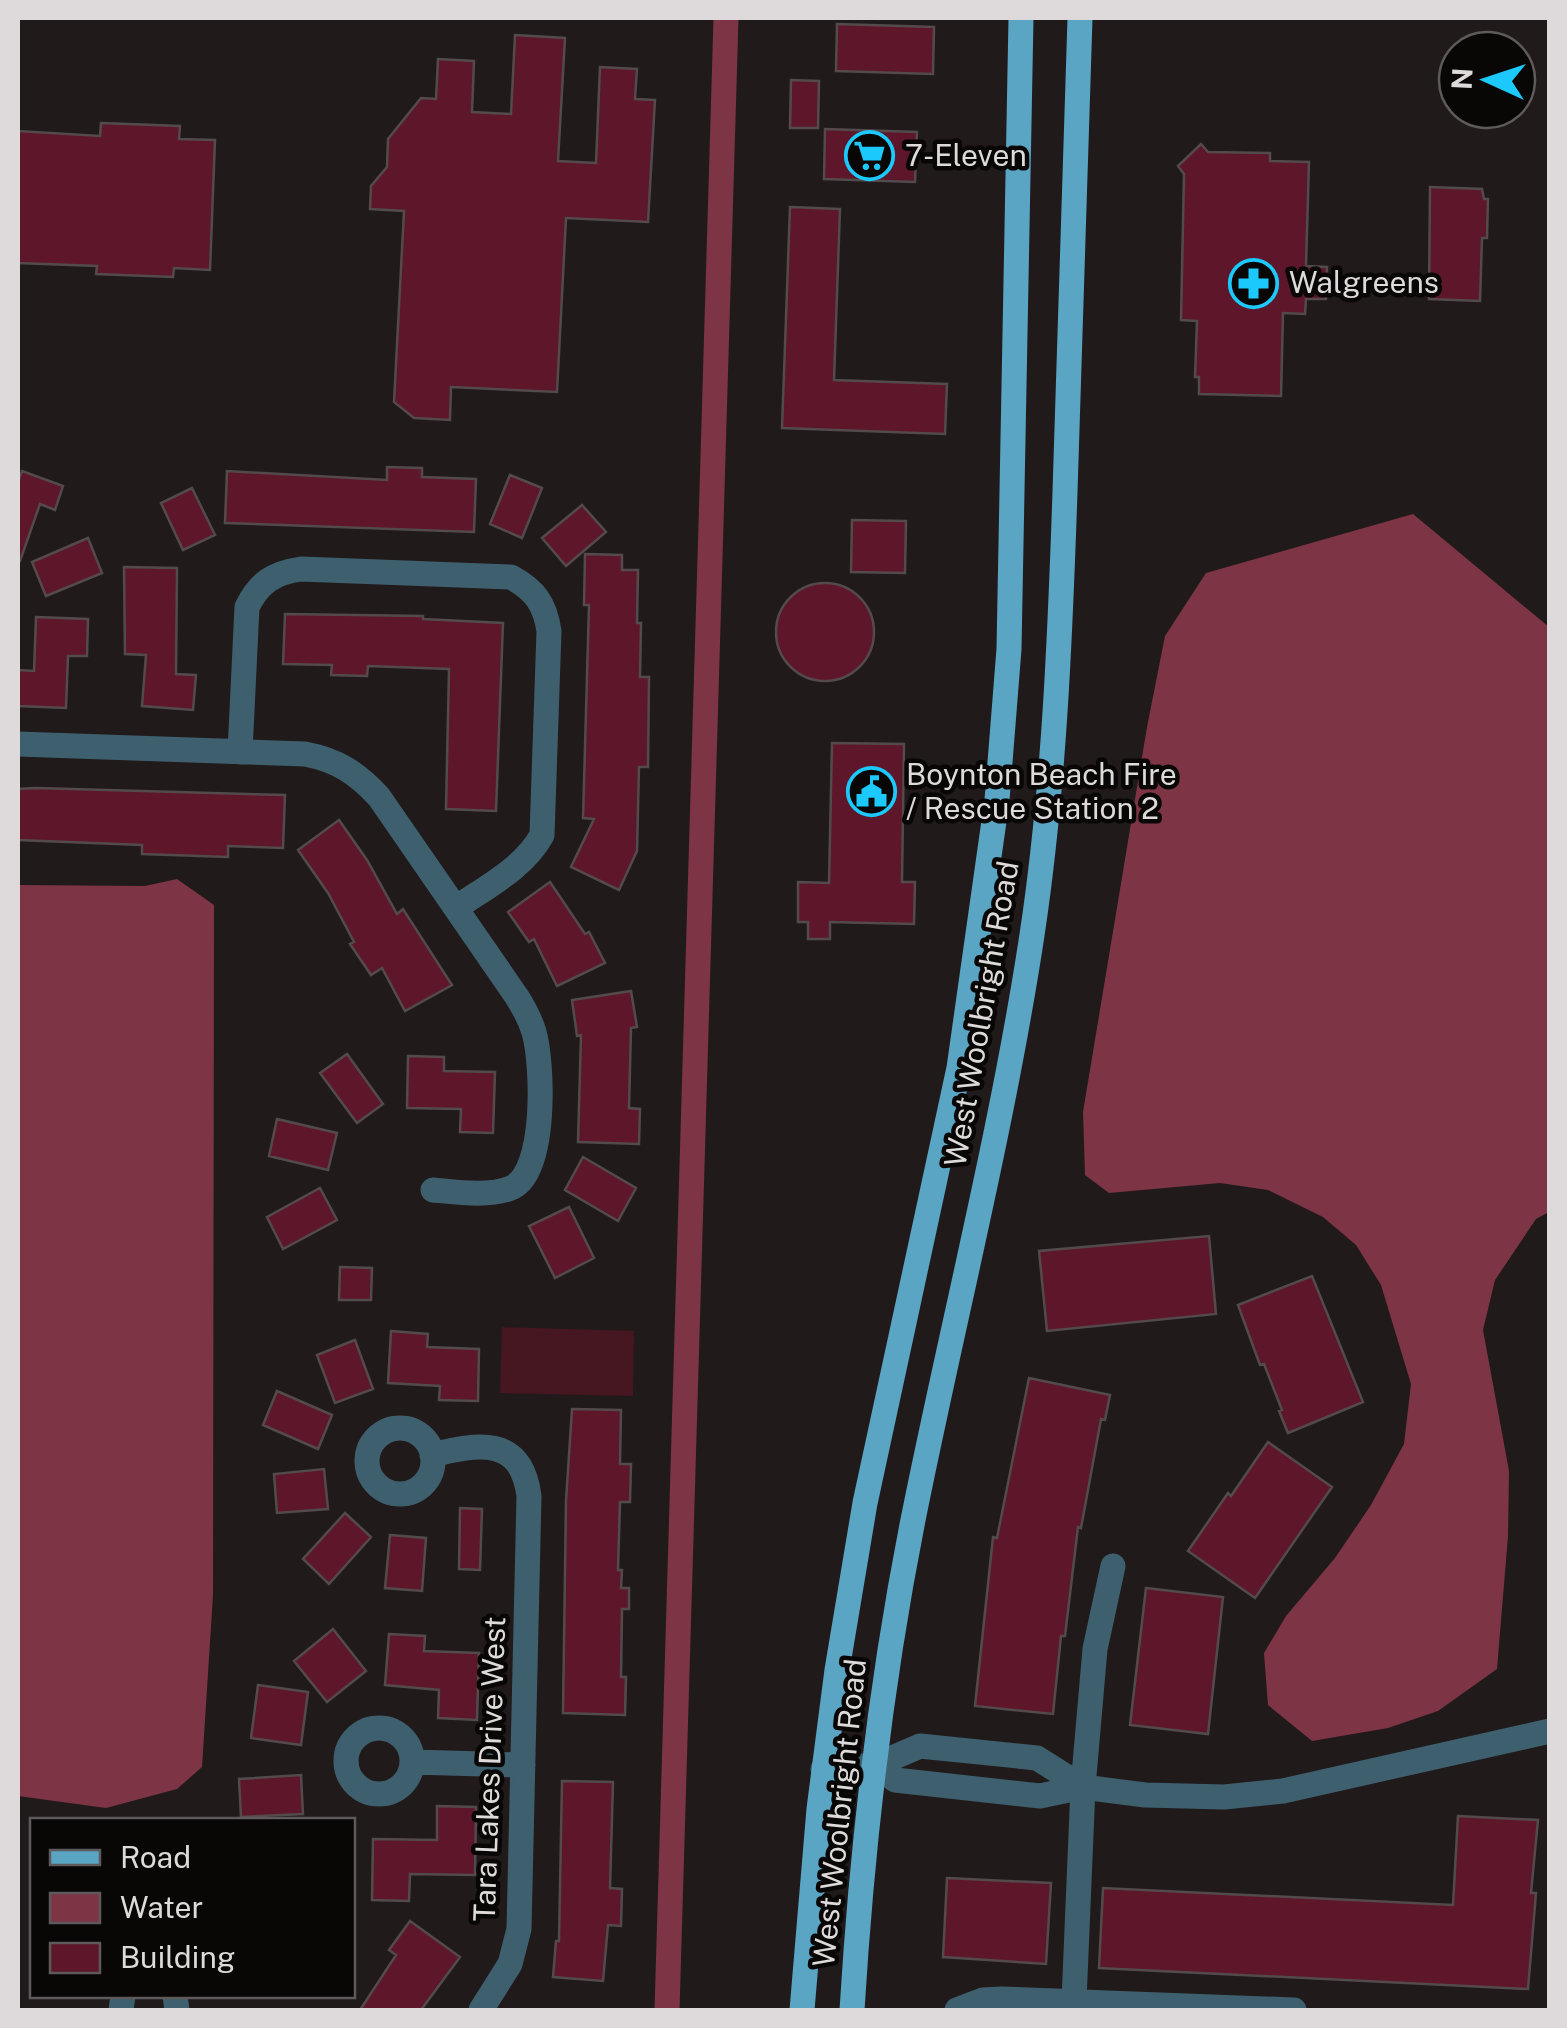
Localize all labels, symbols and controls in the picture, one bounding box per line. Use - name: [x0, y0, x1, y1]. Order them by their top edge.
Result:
- north arrow: [1437, 30, 1537, 130]
- text: N: [1444, 67, 1479, 90]
- supermarket icon: 7-Eleven: [844, 130, 896, 182]
- place label: 7-Eleven: [905, 137, 1027, 173]
- pharmacy icon: Walgreens: [1228, 257, 1280, 309]
- place label: Walgreens: [1289, 264, 1439, 300]
- place label: Boynton Beach Fire / Rescue Station 2: [906, 756, 1177, 826]
- public building icon: Boynton Beach Fire / Rescue Station 2: [845, 766, 897, 818]
- street label: West Woolbright Road: [936, 858, 1026, 1169]
- street label: Tara Lakes Drive West: [466, 1616, 512, 1922]
- street label: West Woolbright Road: [805, 1657, 873, 1969]
- legend: [30, 1818, 355, 1998]
- text: Road: [120, 1839, 191, 1875]
- text: Water: [120, 1889, 203, 1925]
- text: Building: [120, 1939, 235, 1975]

